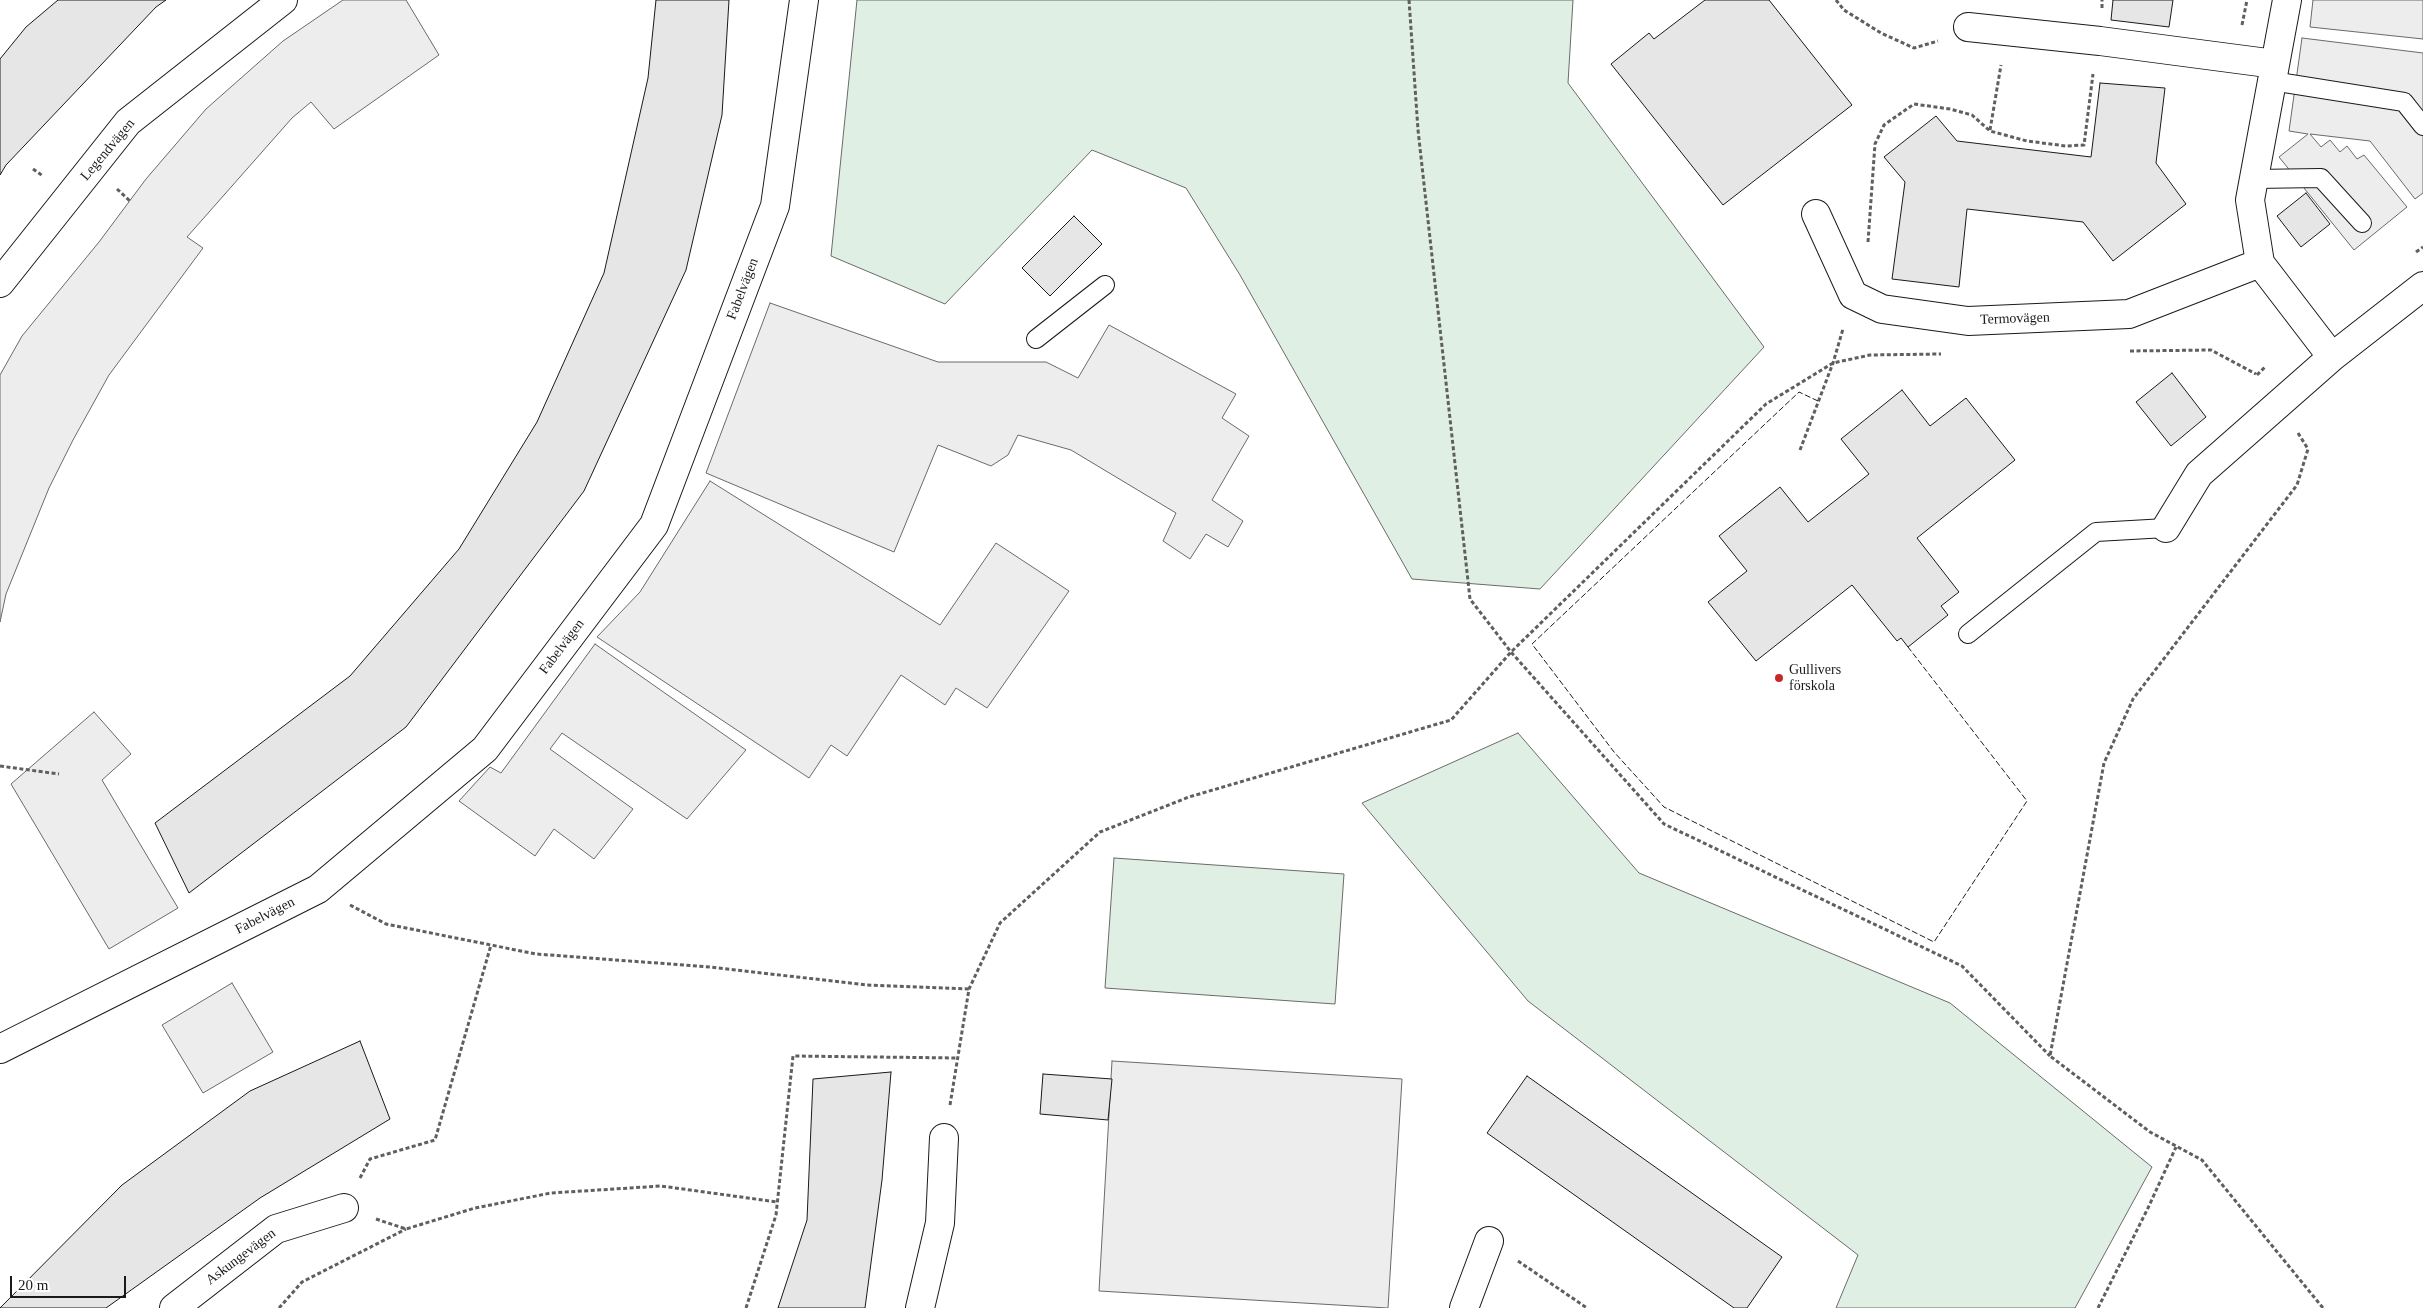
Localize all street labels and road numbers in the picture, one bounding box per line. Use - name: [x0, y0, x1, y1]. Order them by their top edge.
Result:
- street label: Legendvägen: [77, 116, 139, 184]
- street label: Fabelvägen: [724, 256, 762, 322]
- street label: Termovägen: [1980, 309, 2050, 329]
- street label: Fabelvägen: [536, 616, 588, 678]
- street label: Fabelvägen: [232, 894, 298, 938]
- street label: Askungevägen: [203, 1225, 279, 1289]

